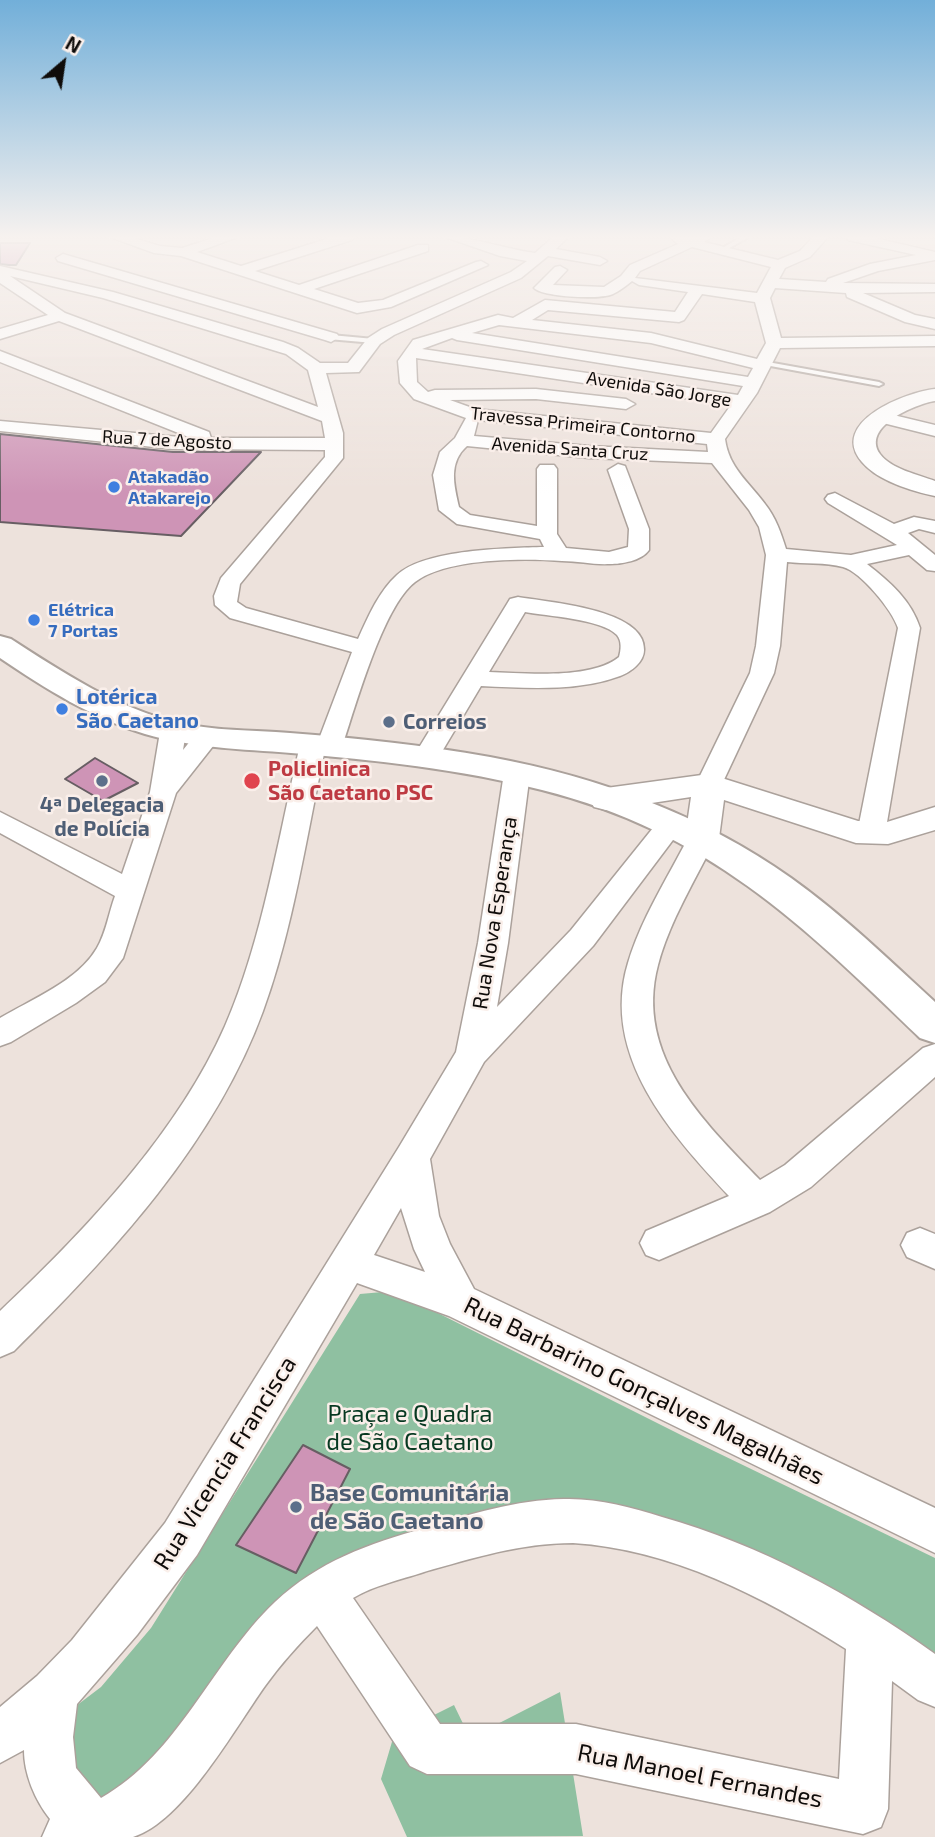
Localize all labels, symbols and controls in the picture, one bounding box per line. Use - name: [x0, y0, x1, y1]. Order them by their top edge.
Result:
- north arrow: [28, 28, 98, 98]
- text: N: [62, 31, 85, 58]
- street label: Avenida São Jorge: [585, 367, 733, 411]
- street label: Travessa Primeira Contorno: [469, 402, 697, 448]
- street label: Rua 7 de Agosto: [101, 426, 233, 454]
- street label: Avenida Santa Cruz: [491, 433, 649, 465]
- place label: Atakadão Atakarejo: [128, 466, 211, 508]
- marker: Atakadão Atakarejo: [106, 479, 122, 495]
- place label: Elétrica 7 Portas: [48, 599, 118, 642]
- marker: Elétrica 7 Portas: [26, 612, 42, 628]
- place label: Lotérica São Caetano: [76, 684, 199, 734]
- marker: Lotérica São Caetano: [54, 701, 70, 717]
- place label: Correios: [403, 709, 487, 735]
- marker: Correios: [381, 714, 397, 730]
- place label: Policlinica São Caetano PSC: [268, 756, 433, 806]
- marker: Policlinica São Caetano PSC: [242, 771, 262, 791]
- marker: 4ª Delegacia de Polícia: [94, 773, 110, 789]
- place label: 4ª Delegacia de Polícia: [40, 792, 164, 842]
- street label: Rua Nova Esperança: [467, 815, 523, 1011]
- street label: Rua Barbarino Gonçalves Magalhães: [459, 1291, 829, 1491]
- street label: Rua Vicencia Francisca: [148, 1351, 302, 1575]
- park label: Praça e Quadra de São Caetano: [326, 1400, 494, 1456]
- place label: Base Comunitária de São Caetano: [310, 1479, 509, 1535]
- marker: Base Comunitária de São Caetano: [288, 1499, 304, 1515]
- street label: Rua Manoel Fernandes: [575, 1738, 825, 1814]

